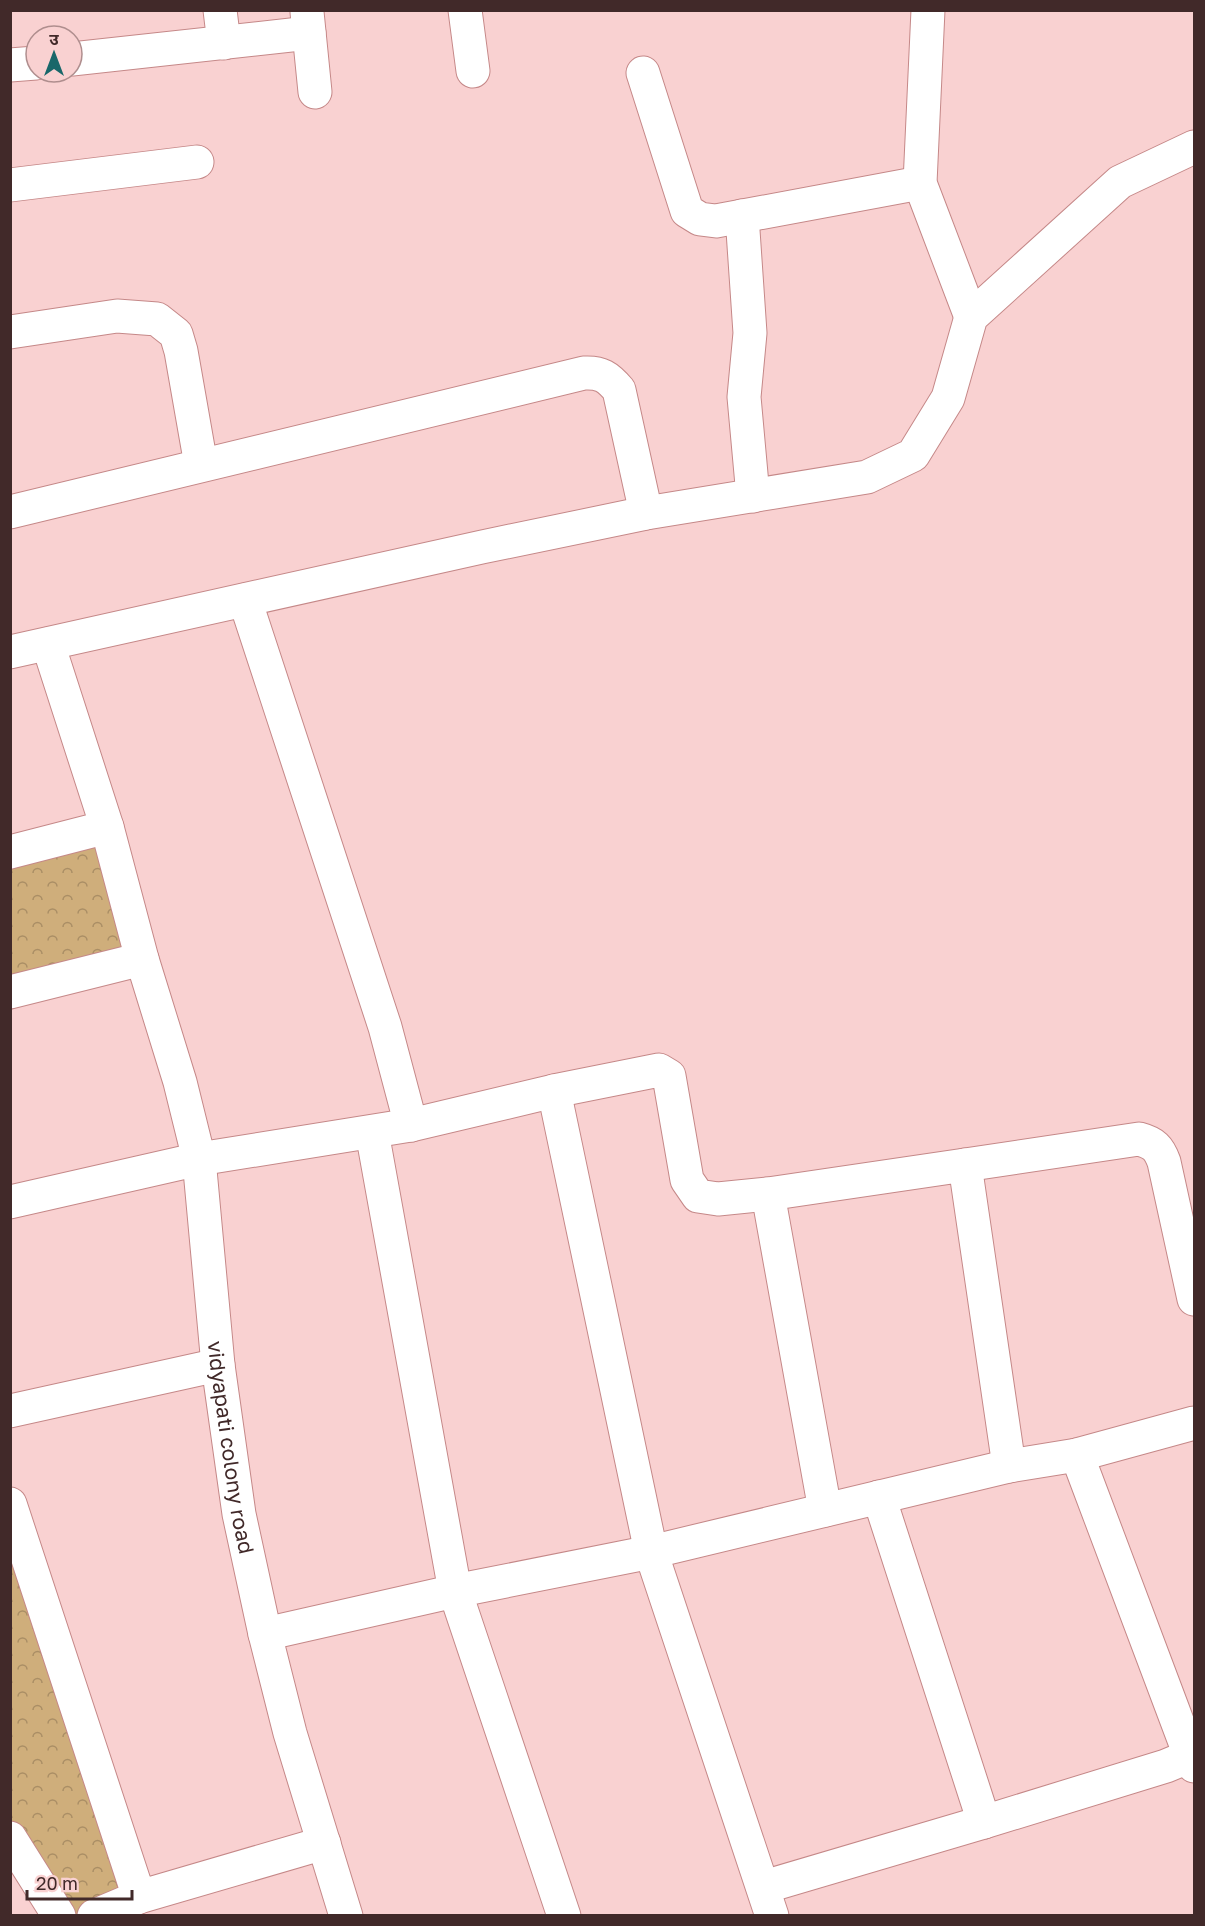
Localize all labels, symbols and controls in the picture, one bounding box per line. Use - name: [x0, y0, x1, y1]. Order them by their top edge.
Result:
- north arrow: [24, 24, 84, 84]
- text: उ: [49, 29, 59, 49]
- street label: vidyapati colony road: [203, 1340, 260, 1556]
- scale bar: [27, 1863, 132, 1901]
- text: 20 m: [36, 1872, 78, 1894]

